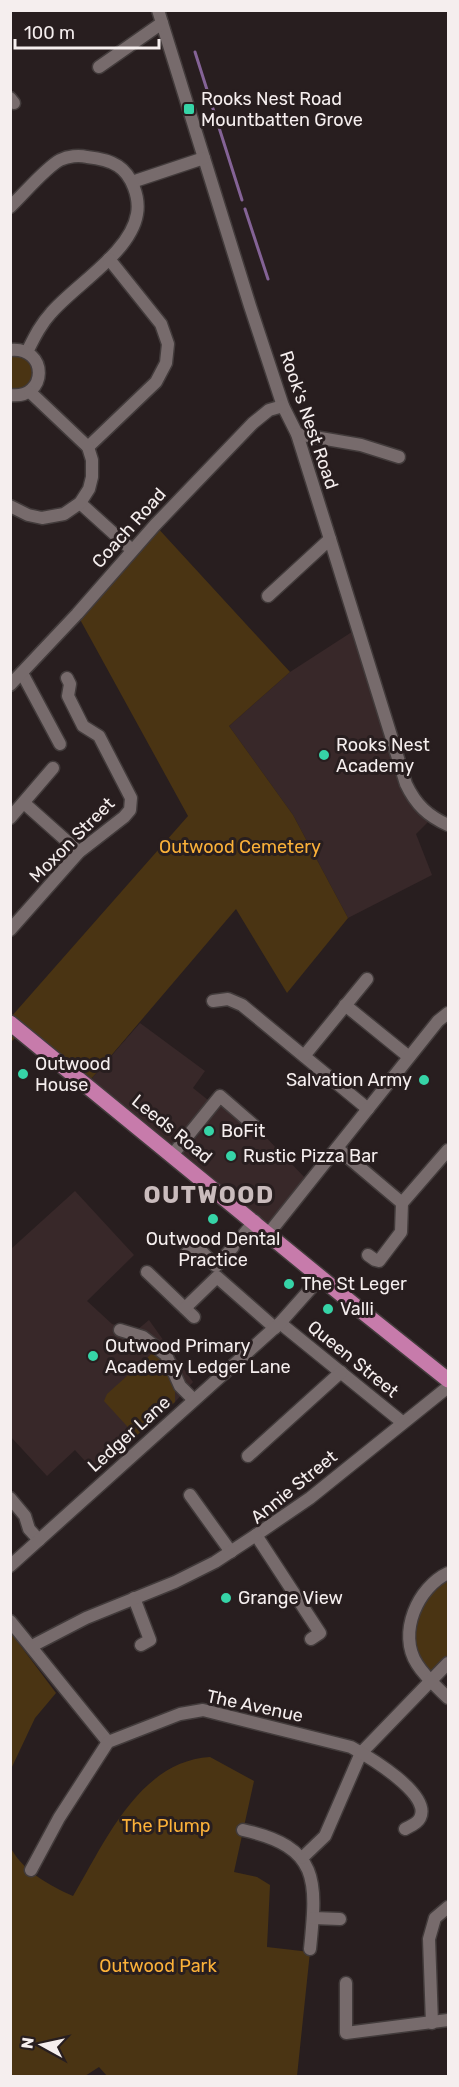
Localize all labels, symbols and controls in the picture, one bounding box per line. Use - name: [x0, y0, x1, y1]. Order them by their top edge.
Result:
- scale bar: [15, 12, 159, 50]
- text: 100 m: [24, 22, 75, 44]
- place label: Rooks Nest Road Mountbatten Grove: [201, 88, 363, 131]
- marker: Rooks Nest Road Mountbatten Grove: [182, 102, 196, 116]
- street label: Rook's Nest Road: [275, 348, 343, 492]
- street label: Coach Road: [87, 483, 171, 573]
- place label: Rooks Nest Academy: [336, 734, 430, 777]
- marker: Rooks Nest Academy: [317, 748, 331, 762]
- street label: Moxon Street: [25, 793, 119, 887]
- park label: Outwood Cemetery: [159, 836, 321, 858]
- place label: Outwood House: [35, 1053, 111, 1096]
- marker: Outwood House: [16, 1067, 30, 1081]
- place label: Salvation Army: [286, 1069, 412, 1091]
- marker: Salvation Army: [417, 1073, 431, 1087]
- street label: Leeds Road: [127, 1090, 217, 1168]
- place label: BoFit: [221, 1120, 265, 1142]
- marker: BoFit: [202, 1124, 216, 1138]
- place label: Rustic Pizza Bar: [243, 1145, 378, 1167]
- marker: Rustic Pizza Bar: [224, 1149, 238, 1163]
- district label: OUTWOOD: [143, 1181, 275, 1209]
- marker: Outwood Dental Practice: [206, 1212, 220, 1226]
- place label: Outwood Dental Practice: [146, 1228, 280, 1271]
- place label: The St Leger: [301, 1273, 407, 1295]
- marker: The St Leger: [282, 1277, 296, 1291]
- place label: Valli: [340, 1298, 374, 1320]
- marker: Valli: [321, 1302, 335, 1316]
- street label: Queen Street: [303, 1316, 403, 1402]
- place label: Outwood Primary Academy Ledger Lane: [105, 1335, 291, 1378]
- marker: Outwood Primary Academy Ledger Lane: [86, 1349, 100, 1363]
- street label: Ledger Lane: [83, 1391, 175, 1477]
- street label: Annie Street: [246, 1445, 342, 1529]
- place label: Grange View: [238, 1587, 343, 1609]
- marker: Grange View: [219, 1591, 233, 1605]
- street label: The Avenue: [205, 1685, 305, 1727]
- park label: The Plump: [121, 1815, 211, 1837]
- park label: Outwood Park: [99, 1955, 217, 1977]
- north arrow: [12, 2015, 72, 2075]
- text: N: [17, 2036, 38, 2050]

